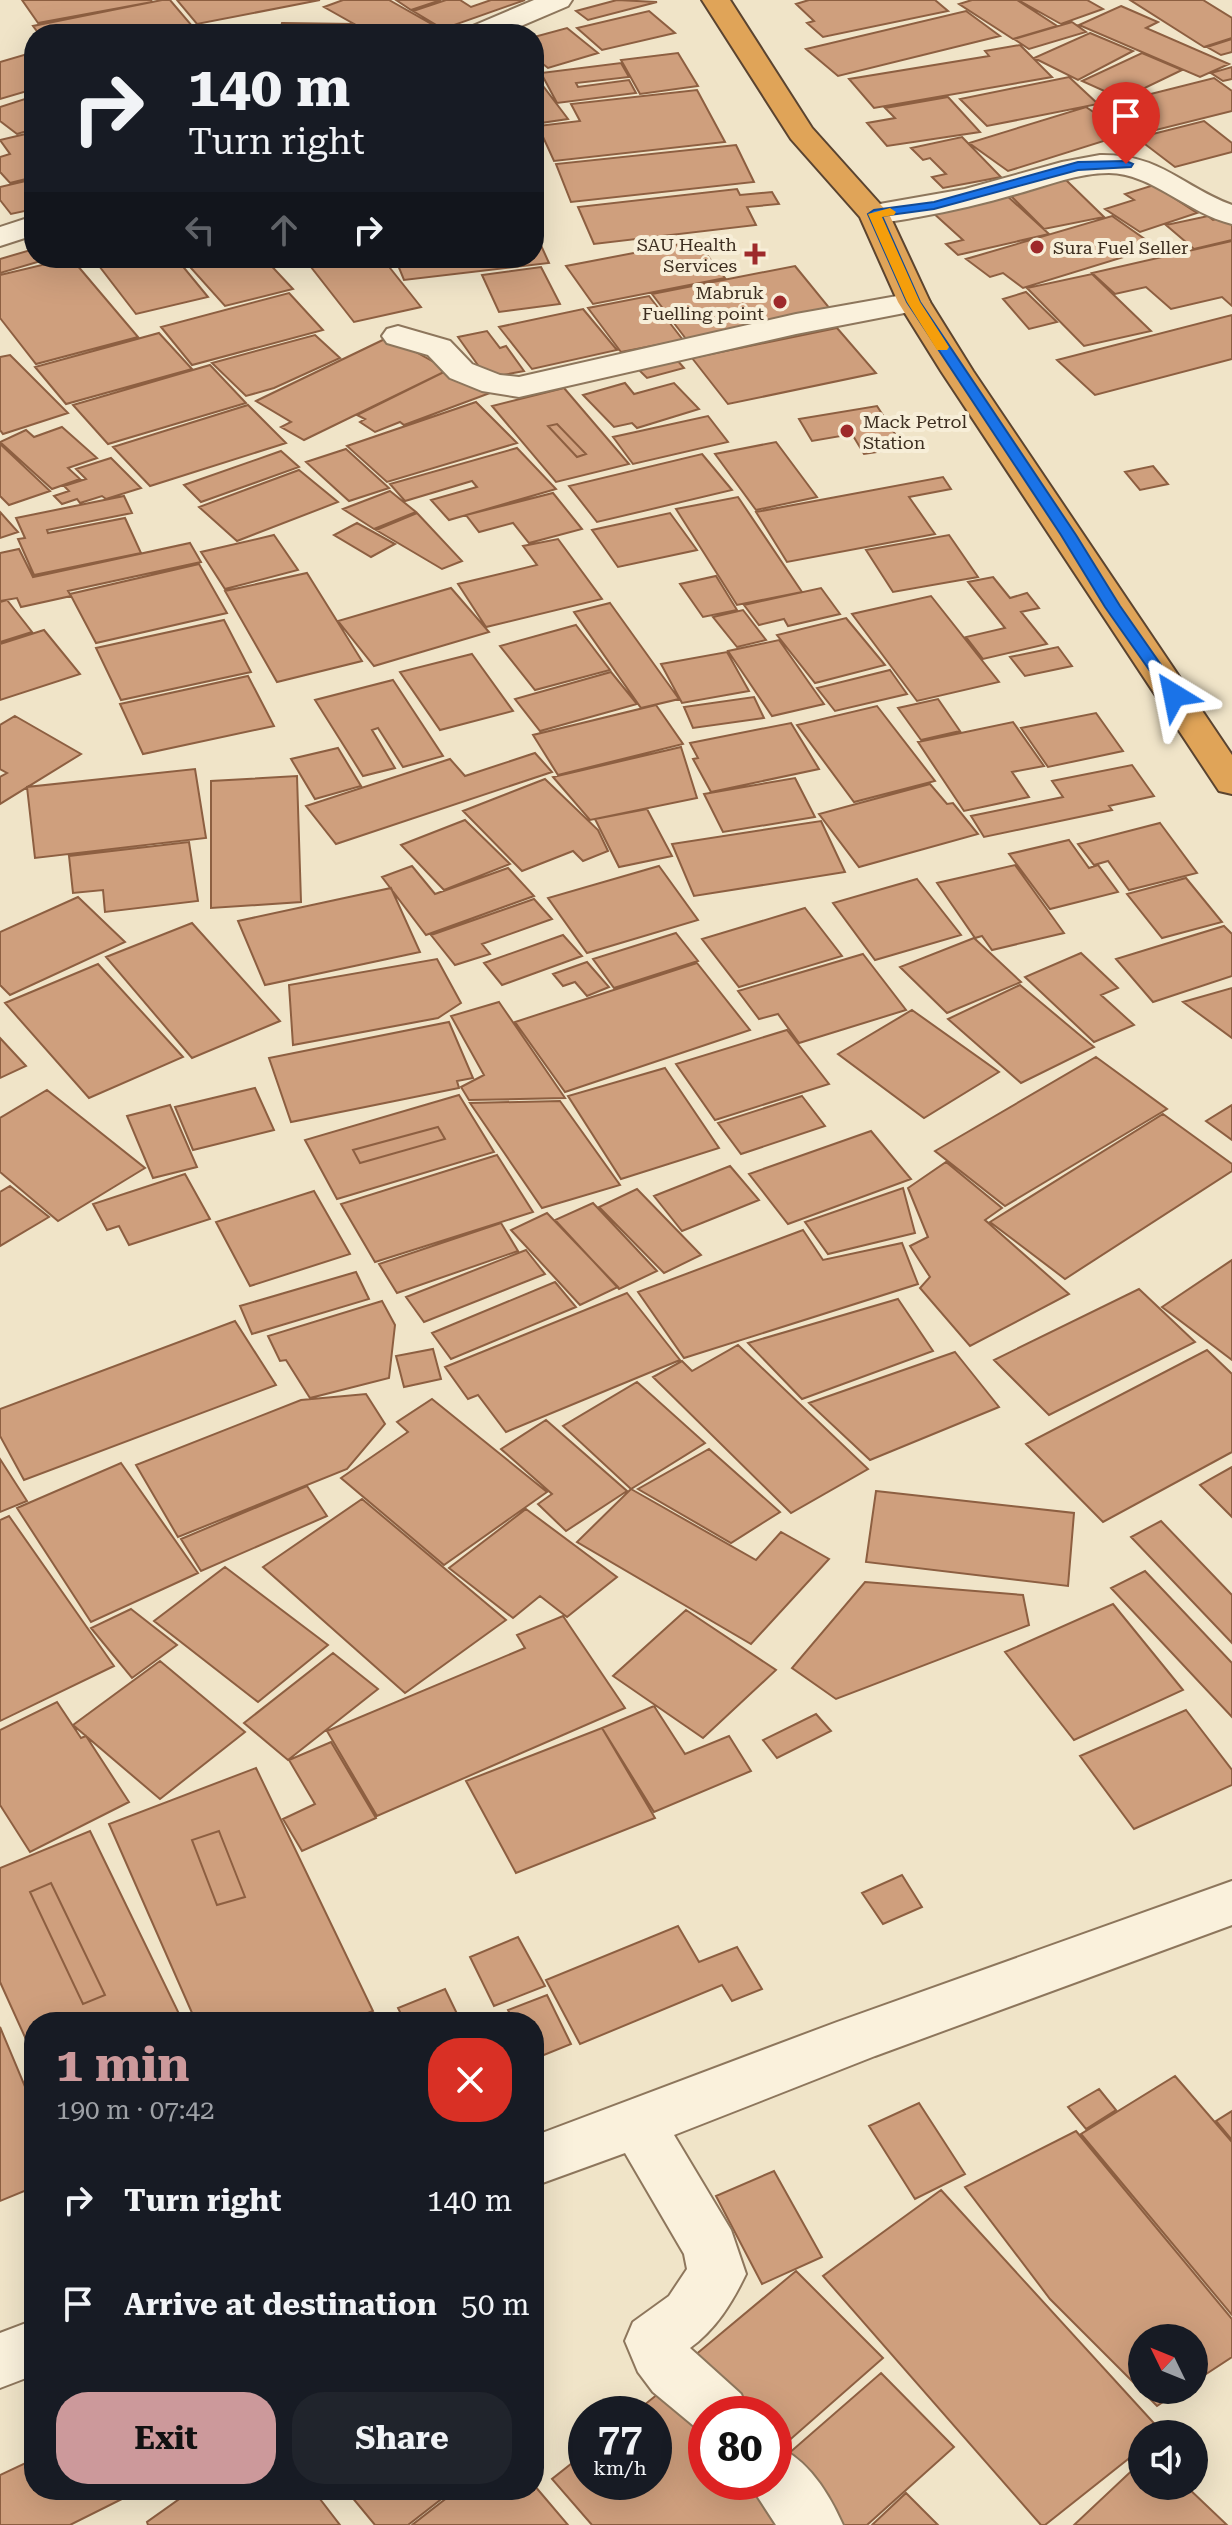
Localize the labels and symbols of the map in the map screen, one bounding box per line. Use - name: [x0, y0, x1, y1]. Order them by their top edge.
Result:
- pin: [1092, 82, 1160, 164]
- place label: SAU Health Services: [637, 234, 737, 276]
- place label: Sura Fuel Seller: [1053, 237, 1188, 258]
- marker: Sura Fuel Seller: [1028, 238, 1046, 256]
- marker: SAU Health Services: [744, 243, 766, 265]
- place label: Mabruk Fuelling point: [642, 282, 764, 324]
- marker: Mabruk Fuelling point: [771, 293, 789, 311]
- place label: Mack Petrol Station: [863, 411, 968, 453]
- marker: Mack Petrol Station: [838, 422, 856, 440]
- position arrow: [1132, 653, 1216, 737]
- north arrow: [1128, 2324, 1208, 2404]
- speed limit sign: 80: [688, 2396, 792, 2500]

